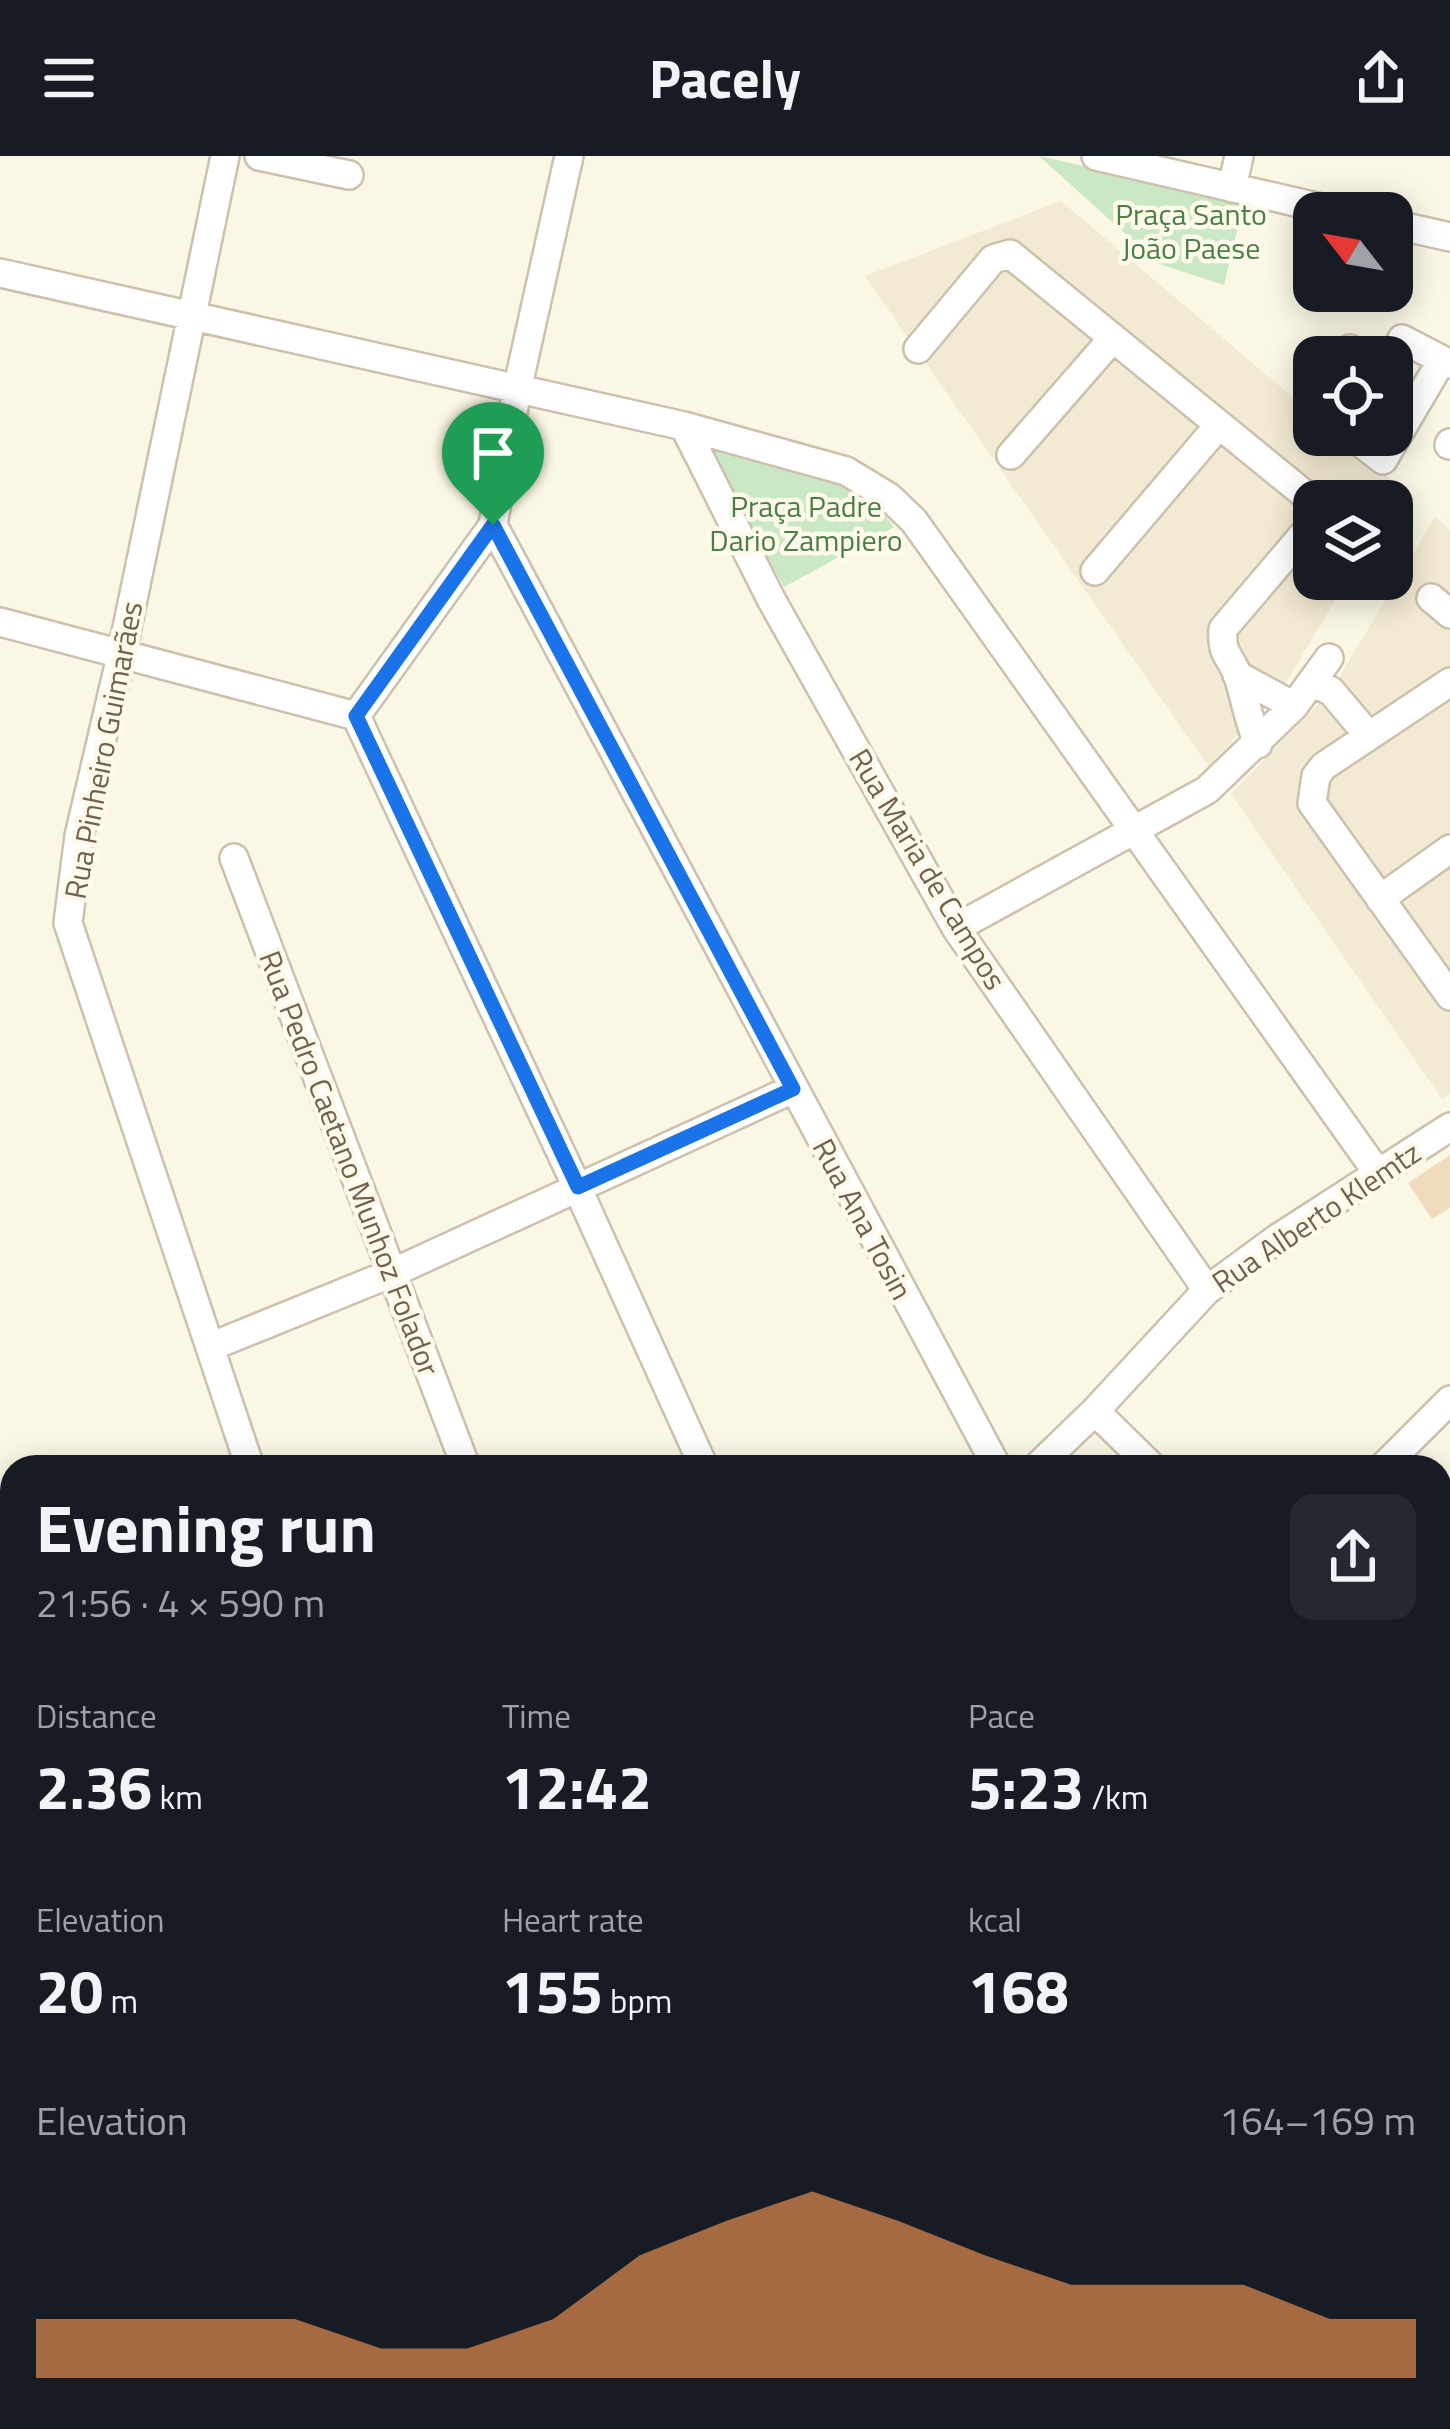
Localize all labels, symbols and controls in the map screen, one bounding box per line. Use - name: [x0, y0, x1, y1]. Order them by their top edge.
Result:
- text: Pacely: [649, 37, 801, 119]
- icon: menu: [36, 45, 102, 111]
- icon: share: [1348, 45, 1414, 111]
- park label: Praça Santo João Paese: [1115, 191, 1267, 271]
- north arrow: [1293, 192, 1413, 312]
- map controls: [1293, 192, 1413, 600]
- button: locate: [1293, 336, 1413, 456]
- pin: [442, 402, 544, 525]
- icon: arrive: [460, 420, 526, 486]
- button: layers: [1293, 480, 1413, 600]
- park label: Praça Padre Dario Zampiero: [709, 483, 903, 563]
- street label: Rua Pinheiro Guimarães: [52, 597, 154, 903]
- street label: Rua Maria de Campos: [838, 740, 1018, 998]
- street label: Rua Pedro Caetano Munhoz Folador: [248, 944, 452, 1382]
- street label: Rua Ana Tosin: [801, 1130, 925, 1308]
- street label: Rua Alberto Klemtz: [1202, 1130, 1430, 1304]
- text: Evening run: [36, 1477, 376, 1578]
- button: share: [1290, 1494, 1416, 1620]
- text: 21:56 · 4 × 590 m: [36, 1573, 325, 1632]
- text: Distance: [36, 1691, 157, 1741]
- text: Time: [502, 1691, 571, 1741]
- text: Pace: [968, 1691, 1035, 1741]
- text: 2.36: [36, 1741, 152, 1832]
- text: 12:42: [502, 1741, 652, 1832]
- text: 5:23: [968, 1741, 1084, 1832]
- text: km: [152, 1772, 203, 1822]
- text: /km: [1084, 1772, 1148, 1822]
- text: Elevation: [36, 1895, 164, 1945]
- text: Heart rate: [502, 1895, 644, 1945]
- text: kcal: [968, 1895, 1022, 1945]
- text: 20: [36, 1945, 103, 2036]
- text: 155: [502, 1945, 603, 2036]
- text: 168: [968, 1945, 1069, 2036]
- text: m: [103, 1976, 138, 2026]
- text: bpm: [603, 1976, 672, 2026]
- text: Elevation: [36, 2091, 188, 2150]
- text: 164–169 m: [1219, 2091, 1416, 2150]

